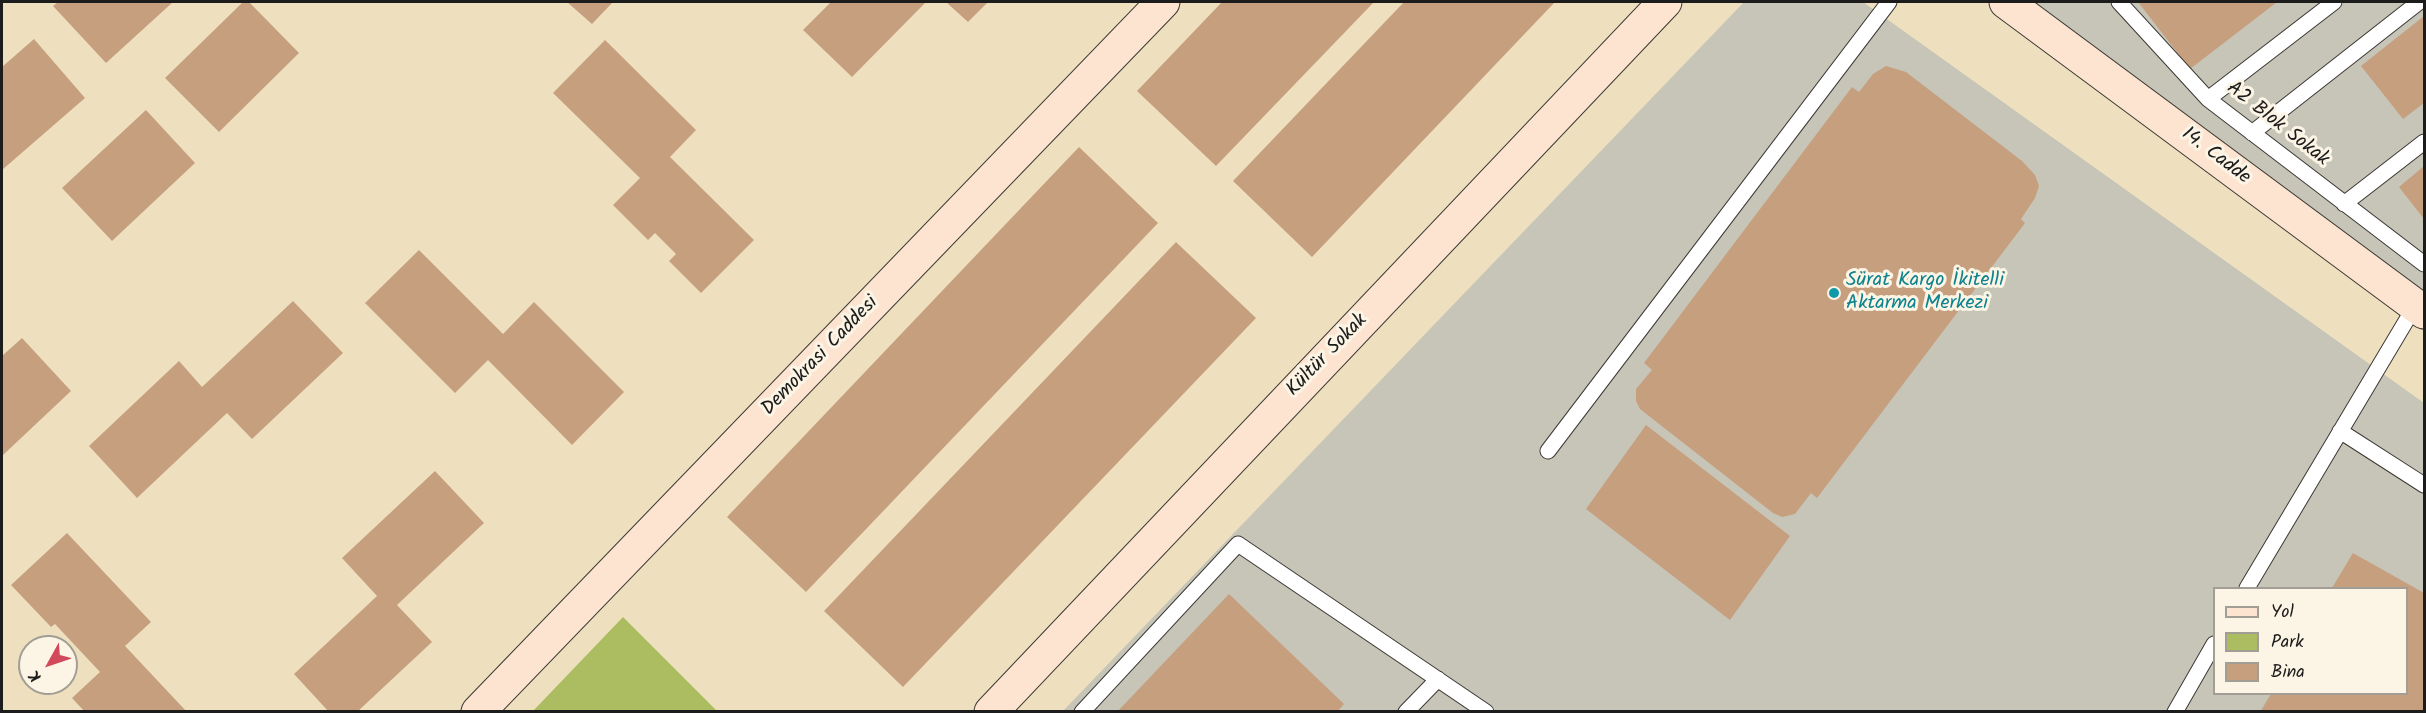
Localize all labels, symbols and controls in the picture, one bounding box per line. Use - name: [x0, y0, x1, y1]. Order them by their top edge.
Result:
- street label: A2 Blok Sokak: [2221, 77, 2333, 173]
- street label: 14. Cadde: [2176, 123, 2254, 191]
- place label: Sürat Kargo İkitelli Aktarma Merkezi: [1846, 270, 2004, 317]
- marker: Sürat Kargo İkitelli Aktarma Merkezi: [1827, 286, 1841, 300]
- street label: Demokrasi Caddesi: [758, 292, 884, 422]
- street label: Kültür Sokak: [1283, 310, 1373, 402]
- legend: [2213, 587, 2408, 695]
- text: Yol: [2271, 598, 2294, 627]
- text: Park: [2271, 628, 2304, 657]
- north arrow: [18, 635, 78, 695]
- text: Bina: [2271, 658, 2305, 687]
- text: K: [23, 664, 48, 687]

